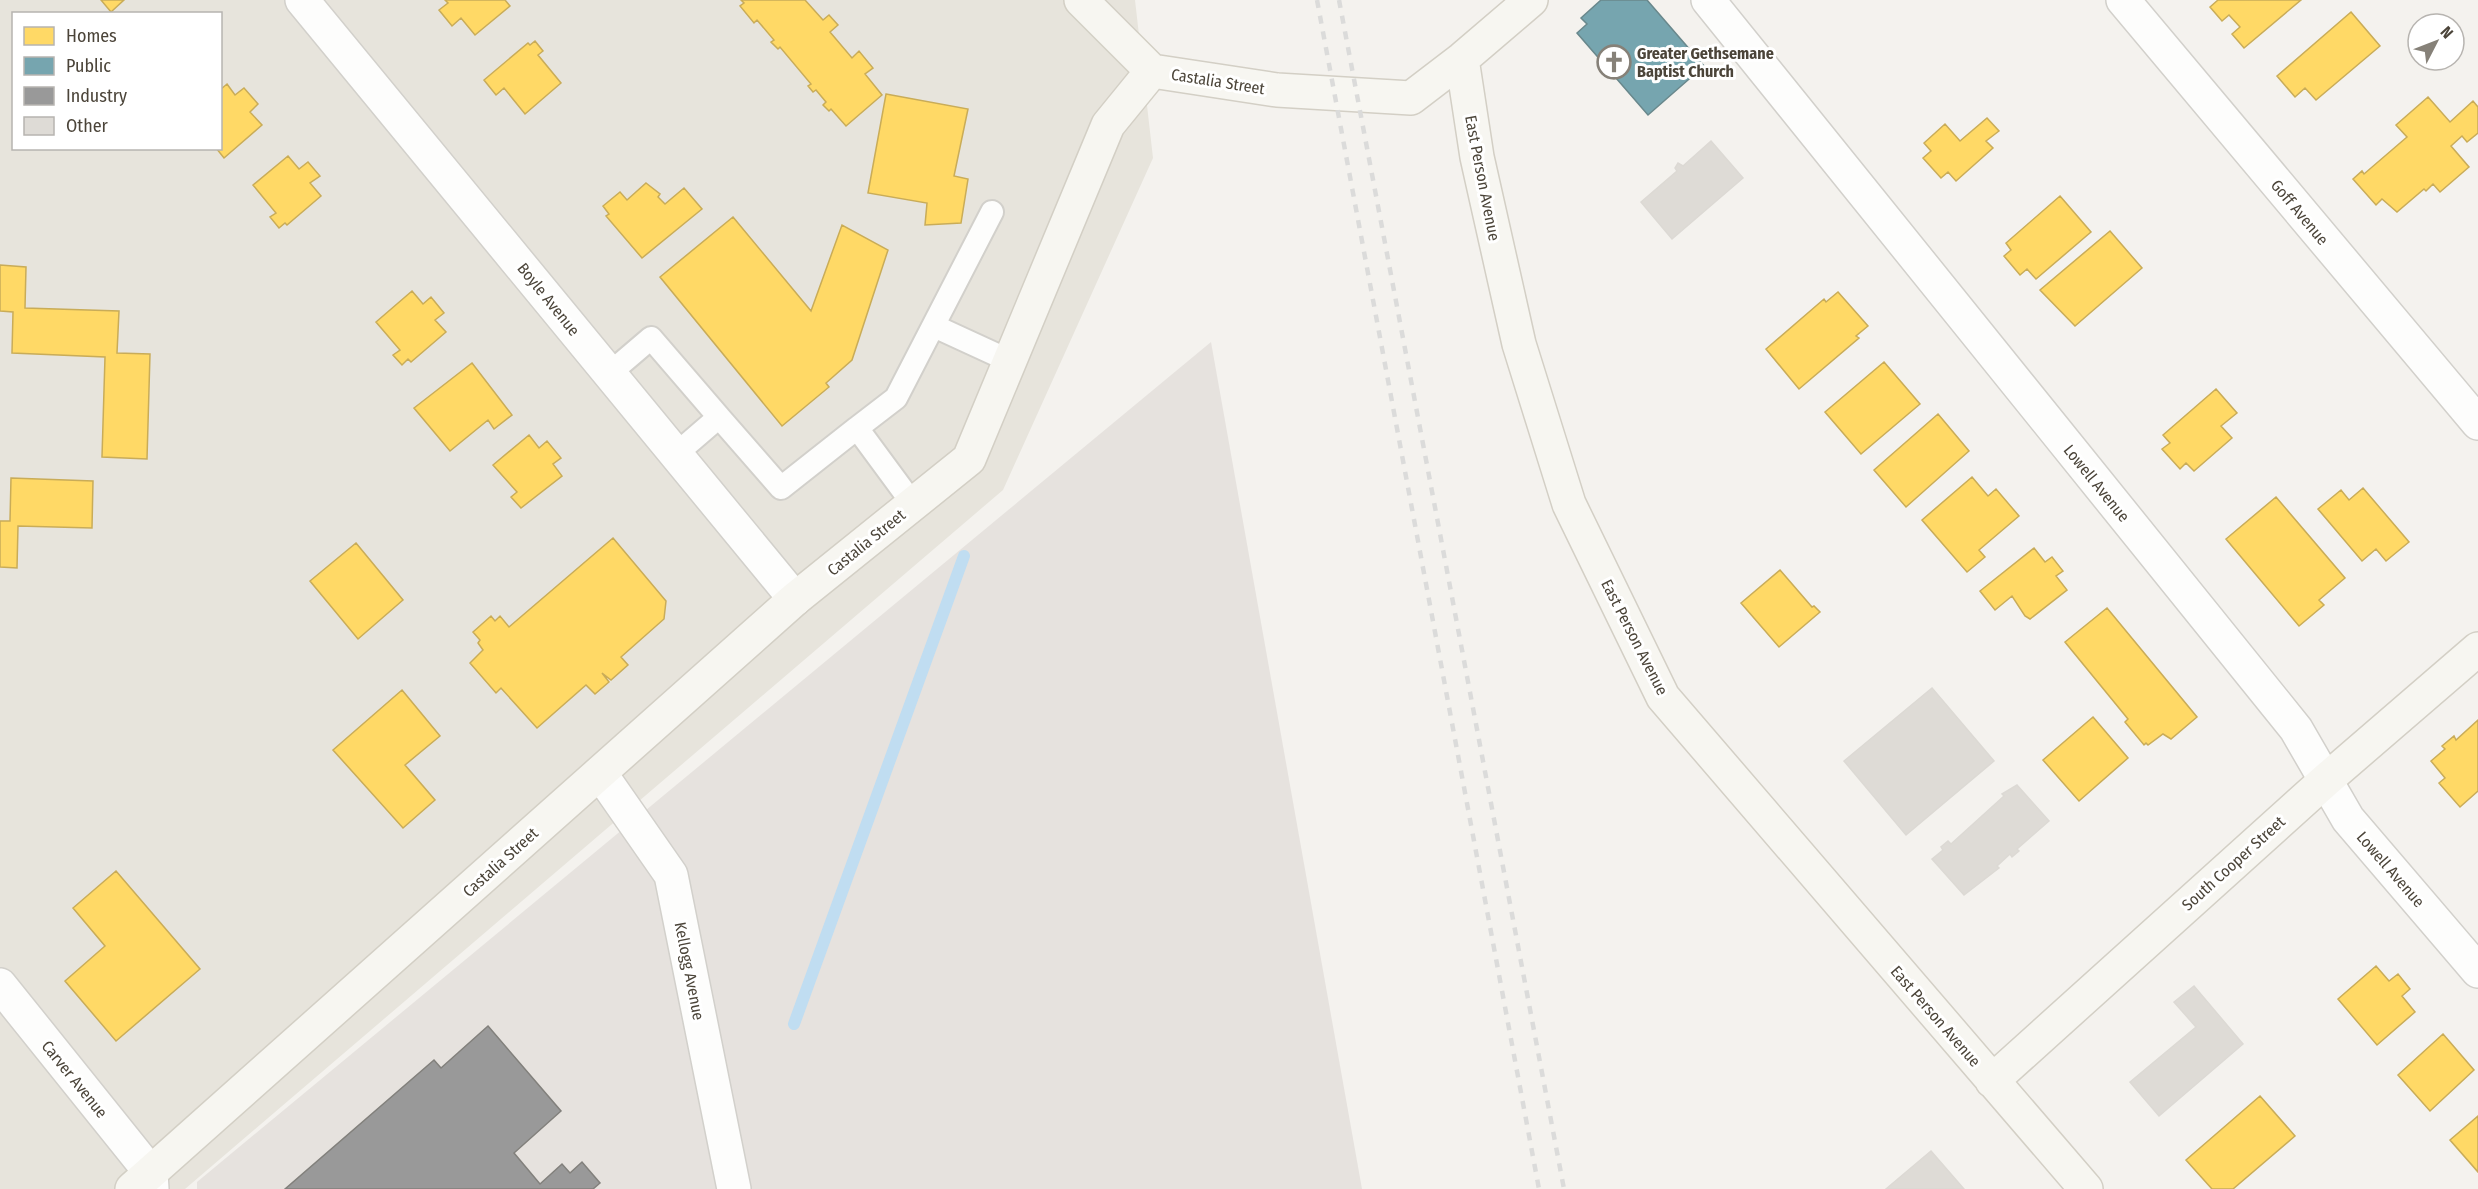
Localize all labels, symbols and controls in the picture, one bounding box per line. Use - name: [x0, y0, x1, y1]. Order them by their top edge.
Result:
- legend: [12, 12, 222, 150]
- north arrow: [2406, 12, 2466, 72]
- text: N: [2437, 22, 2457, 42]
- text: Homes: [66, 25, 117, 47]
- church icon: Greater Gethsemane Baptist Church: [1596, 44, 1632, 80]
- place label: Greater Gethsemane Baptist Church: [1637, 44, 1774, 81]
- text: Public: [66, 55, 111, 77]
- street label: Castalia Street: [1170, 65, 1267, 98]
- text: Industry: [66, 85, 127, 107]
- street label: East Person Avenue: [1461, 114, 1504, 243]
- text: Other: [66, 115, 109, 137]
- street label: Goff Avenue: [2267, 176, 2332, 249]
- street label: Boyle Avenue: [513, 259, 584, 340]
- street label: Lowell Avenue: [2060, 441, 2134, 526]
- street label: Castalia Street: [824, 505, 910, 580]
- street label: East Person Avenue: [1597, 576, 1672, 698]
- street label: South Cooper Street: [2178, 812, 2289, 915]
- street label: Castalia Street: [459, 823, 542, 901]
- street label: Lowell Avenue: [2353, 828, 2429, 911]
- street label: Kellogg Avenue: [671, 920, 708, 1022]
- street label: East Person Avenue: [1887, 962, 1985, 1071]
- street label: Carver Avenue: [38, 1037, 112, 1122]

